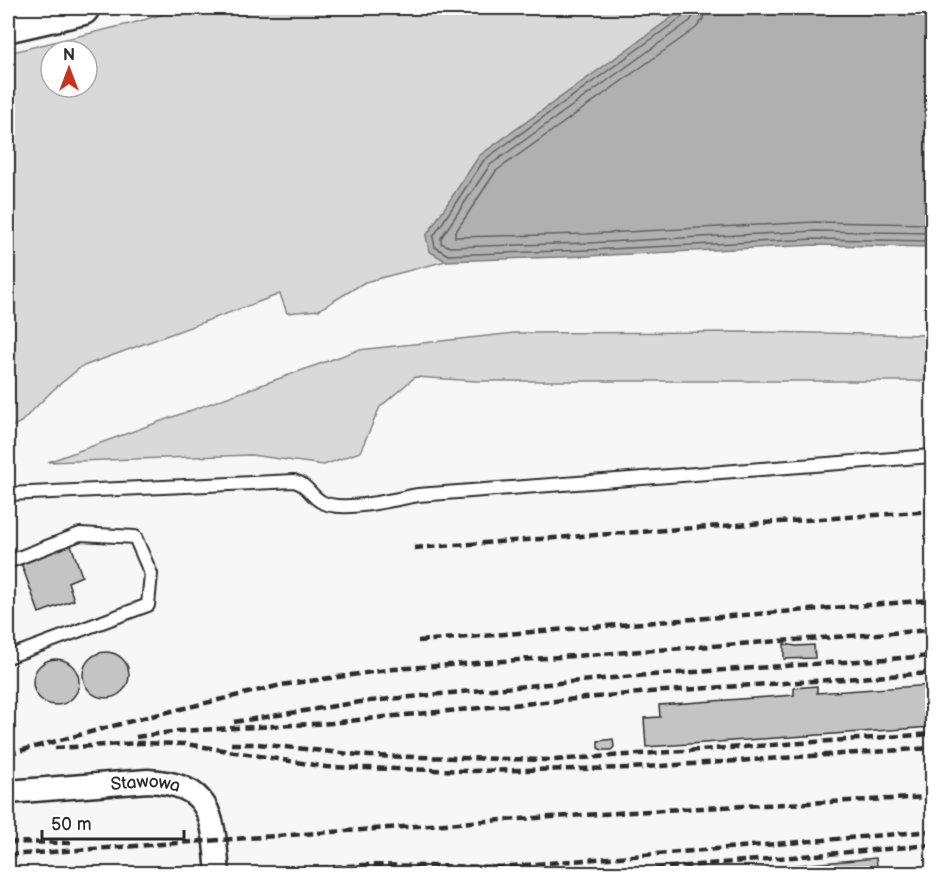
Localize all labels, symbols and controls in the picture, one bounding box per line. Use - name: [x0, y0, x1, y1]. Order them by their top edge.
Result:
- north arrow: [39, 39, 99, 99]
- text: N: [63, 46, 75, 65]
- street label: Stawowa: [110, 770, 183, 797]
- scale bar: [42, 803, 184, 841]
- text: 50 m: [51, 814, 92, 835]

